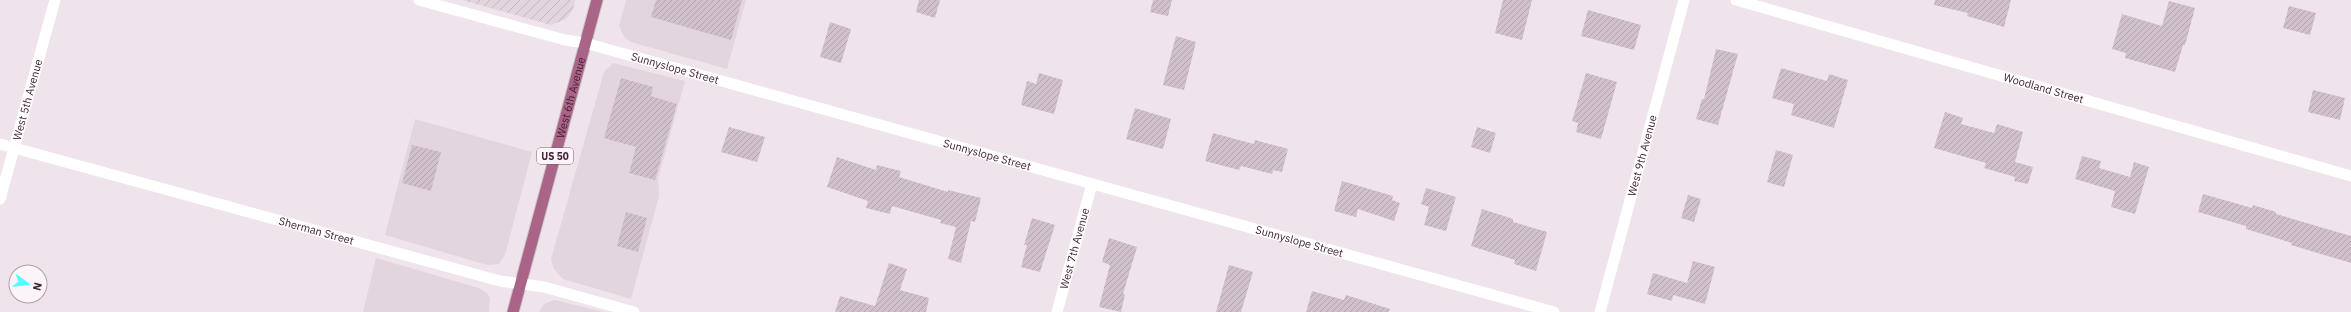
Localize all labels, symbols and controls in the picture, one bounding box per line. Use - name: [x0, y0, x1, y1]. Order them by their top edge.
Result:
- street label: Sunnyslope Street: [630, 49, 721, 87]
- street label: West 6th Avenue: [553, 55, 588, 140]
- street label: West 5th Avenue: [10, 58, 45, 142]
- street label: Woodland Street: [2002, 70, 2085, 106]
- street label: West 9th Avenue: [1624, 113, 1660, 198]
- street label: Sunnyslope Street: [942, 136, 1033, 174]
- road number: US 50: [537, 148, 573, 164]
- street label: West 7th Avenue: [1057, 206, 1092, 290]
- street label: Sherman Street: [277, 214, 356, 248]
- street label: Sunnyslope Street: [1254, 222, 1345, 260]
- north arrow: [8, 264, 48, 304]
- text: N: [30, 281, 45, 292]

